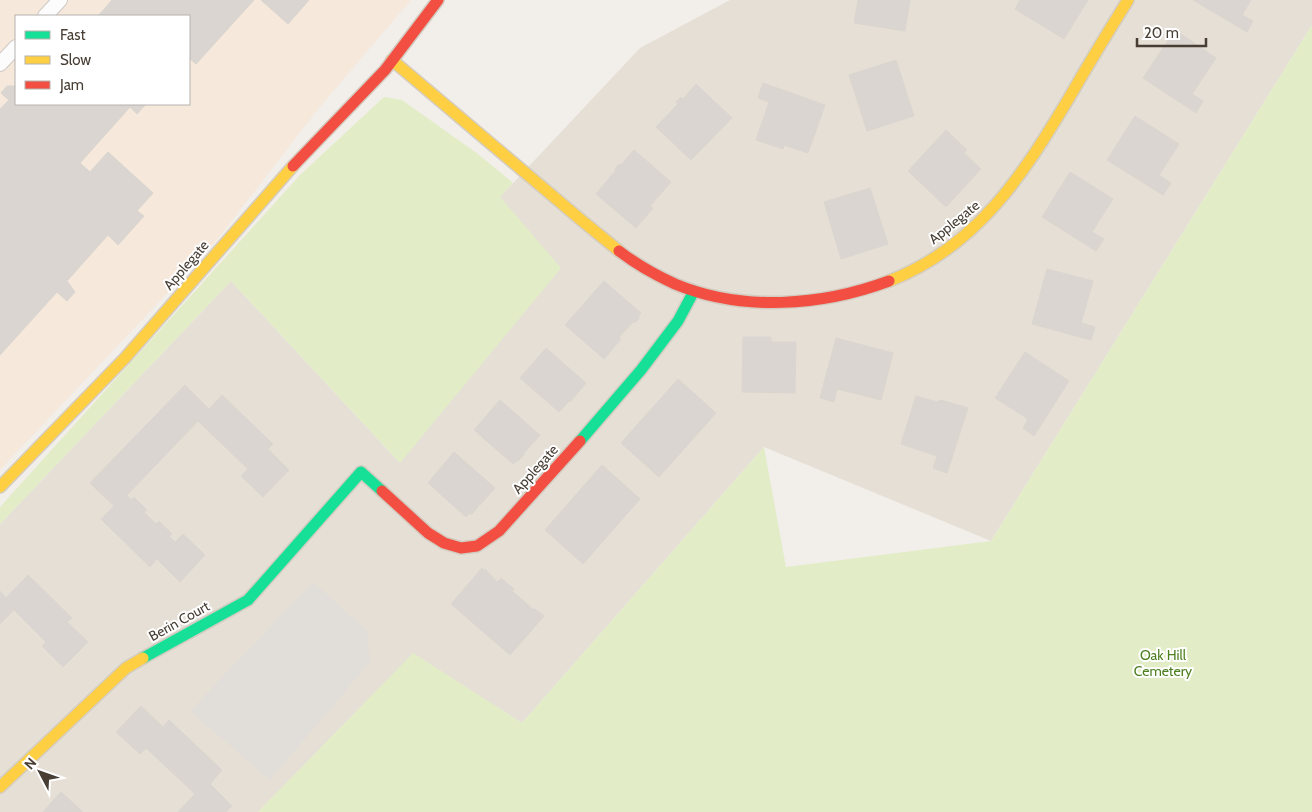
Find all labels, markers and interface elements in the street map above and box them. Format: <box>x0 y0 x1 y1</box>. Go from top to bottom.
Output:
legend <box>15 15 190 105</box>
scale bar <box>1137 15 1206 47</box>
text: 20 m <box>1144 24 1179 42</box>
text: Fast <box>60 26 85 44</box>
text: Slow <box>60 51 91 69</box>
text: Jam <box>59 76 84 94</box>
street label: Applegate <box>925 196 983 248</box>
street label: Applegate <box>160 236 212 294</box>
street label: Applegate <box>508 441 562 497</box>
street label: Berin Court <box>146 597 213 645</box>
park label: Oak Hill Cemetery <box>1134 646 1192 680</box>
north arrow <box>15 747 65 797</box>
text: N <box>20 754 40 773</box>

